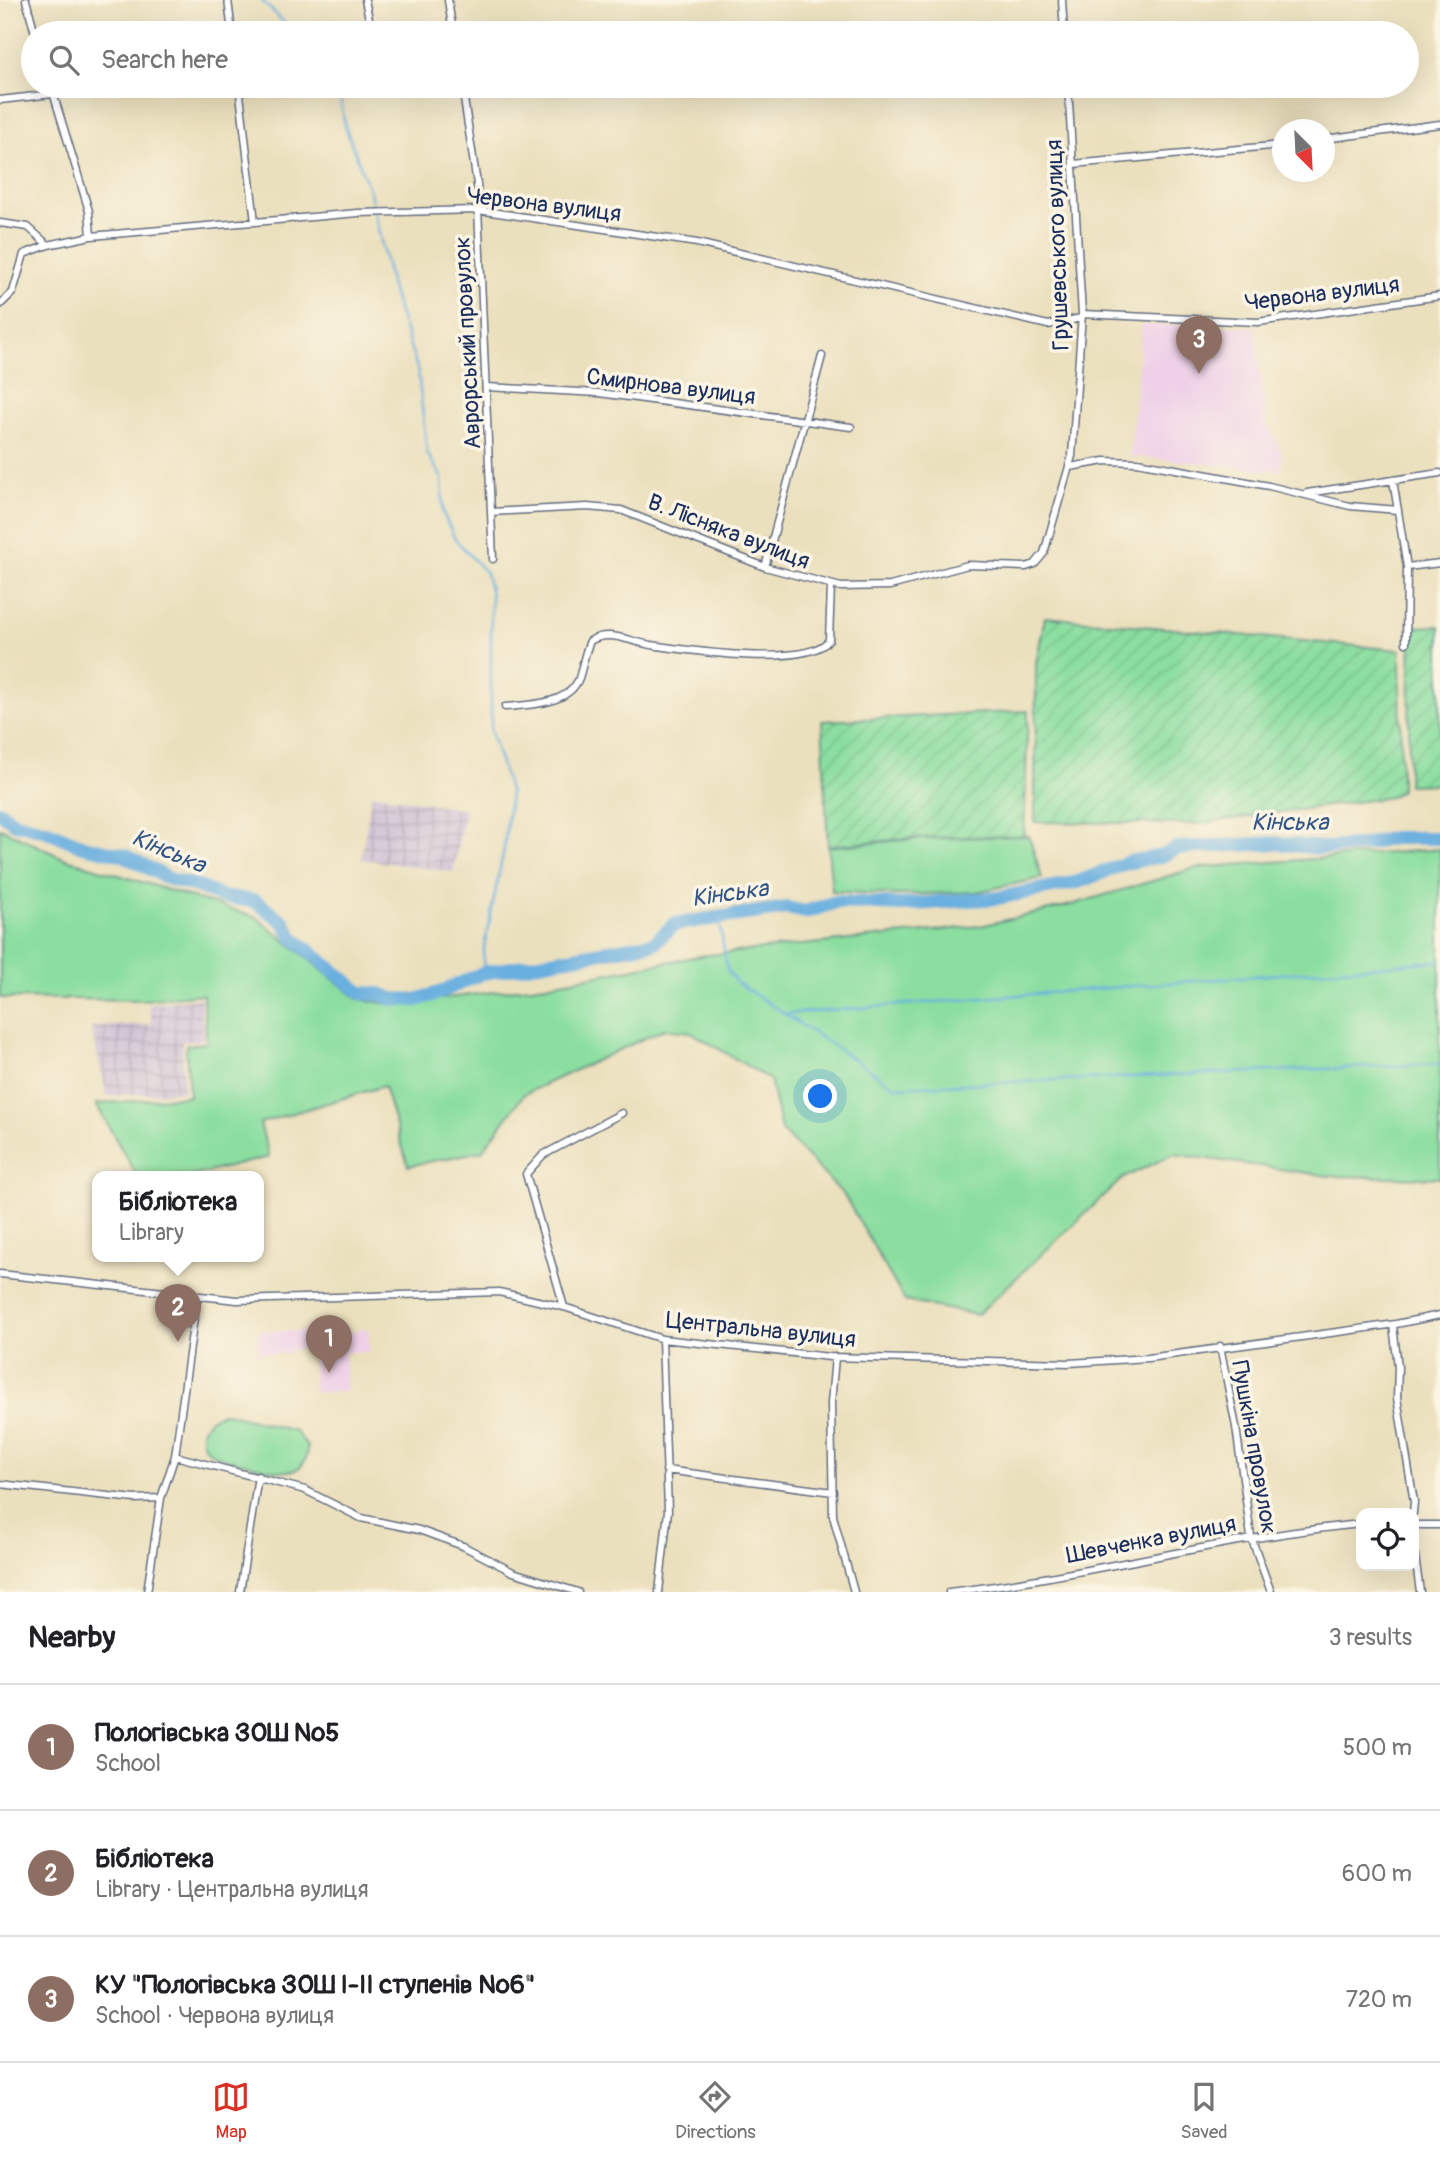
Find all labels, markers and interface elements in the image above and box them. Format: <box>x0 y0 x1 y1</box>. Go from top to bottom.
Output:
search box <box>21 21 1419 98</box>
icon: search <box>45 41 83 79</box>
text: Search here <box>101 44 228 76</box>
north arrow <box>1272 119 1335 182</box>
street label: Грушевського вулиця <box>1039 139 1076 351</box>
street label: Червона вулиця <box>465 181 623 228</box>
street label: Аврорський провулок <box>447 236 488 450</box>
street label: Червона вулиця <box>1243 270 1401 317</box>
pin: 3 <box>1176 316 1222 374</box>
street label: Смирнова вулиця <box>585 362 757 411</box>
street label: В. Лісняка вулиця <box>644 487 814 576</box>
water label: Кінська <box>1252 808 1330 837</box>
water label: Кінська <box>128 823 212 881</box>
water label: Кінська <box>690 874 772 913</box>
your location <box>803 1079 837 1113</box>
popup <box>92 1171 264 1262</box>
text: Бібліотека <box>119 1186 237 1218</box>
text: Library <box>119 1218 184 1247</box>
pin: 2 <box>155 1284 201 1342</box>
street label: Центральна вулиця <box>665 1305 857 1354</box>
pin: 1 <box>306 1315 352 1373</box>
street label: Пушкіна провулок <box>1225 1358 1284 1536</box>
map controls <box>1356 1508 1419 1571</box>
button: locate <box>1356 1508 1419 1571</box>
street label: Шевченка вулиця <box>1064 1509 1238 1570</box>
text: Nearby <box>28 1619 115 1656</box>
text: 3 results <box>1329 1623 1412 1652</box>
text: Пологівська ЗОШ №5 <box>95 1717 339 1749</box>
text: 1 <box>47 1733 56 1762</box>
text: 500 m <box>1343 1733 1412 1762</box>
text: School <box>95 1749 161 1778</box>
text: Бібліотека <box>95 1843 214 1875</box>
text: 2 <box>45 1859 57 1888</box>
text: 600 m <box>1342 1859 1412 1888</box>
text: Library · Центральна вулиця <box>95 1875 368 1904</box>
text: КУ "Пологівська ЗОШ І-ІІ ступенів №6" <box>95 1969 535 2001</box>
text: 3 <box>45 1985 57 2014</box>
text: 720 m <box>1346 1985 1412 2014</box>
text: School · Червона вулиця <box>95 2001 334 2030</box>
tab: Map <box>212 2078 250 2144</box>
tab: Directions <box>675 2078 756 2144</box>
tab: Saved <box>1180 2078 1228 2144</box>

